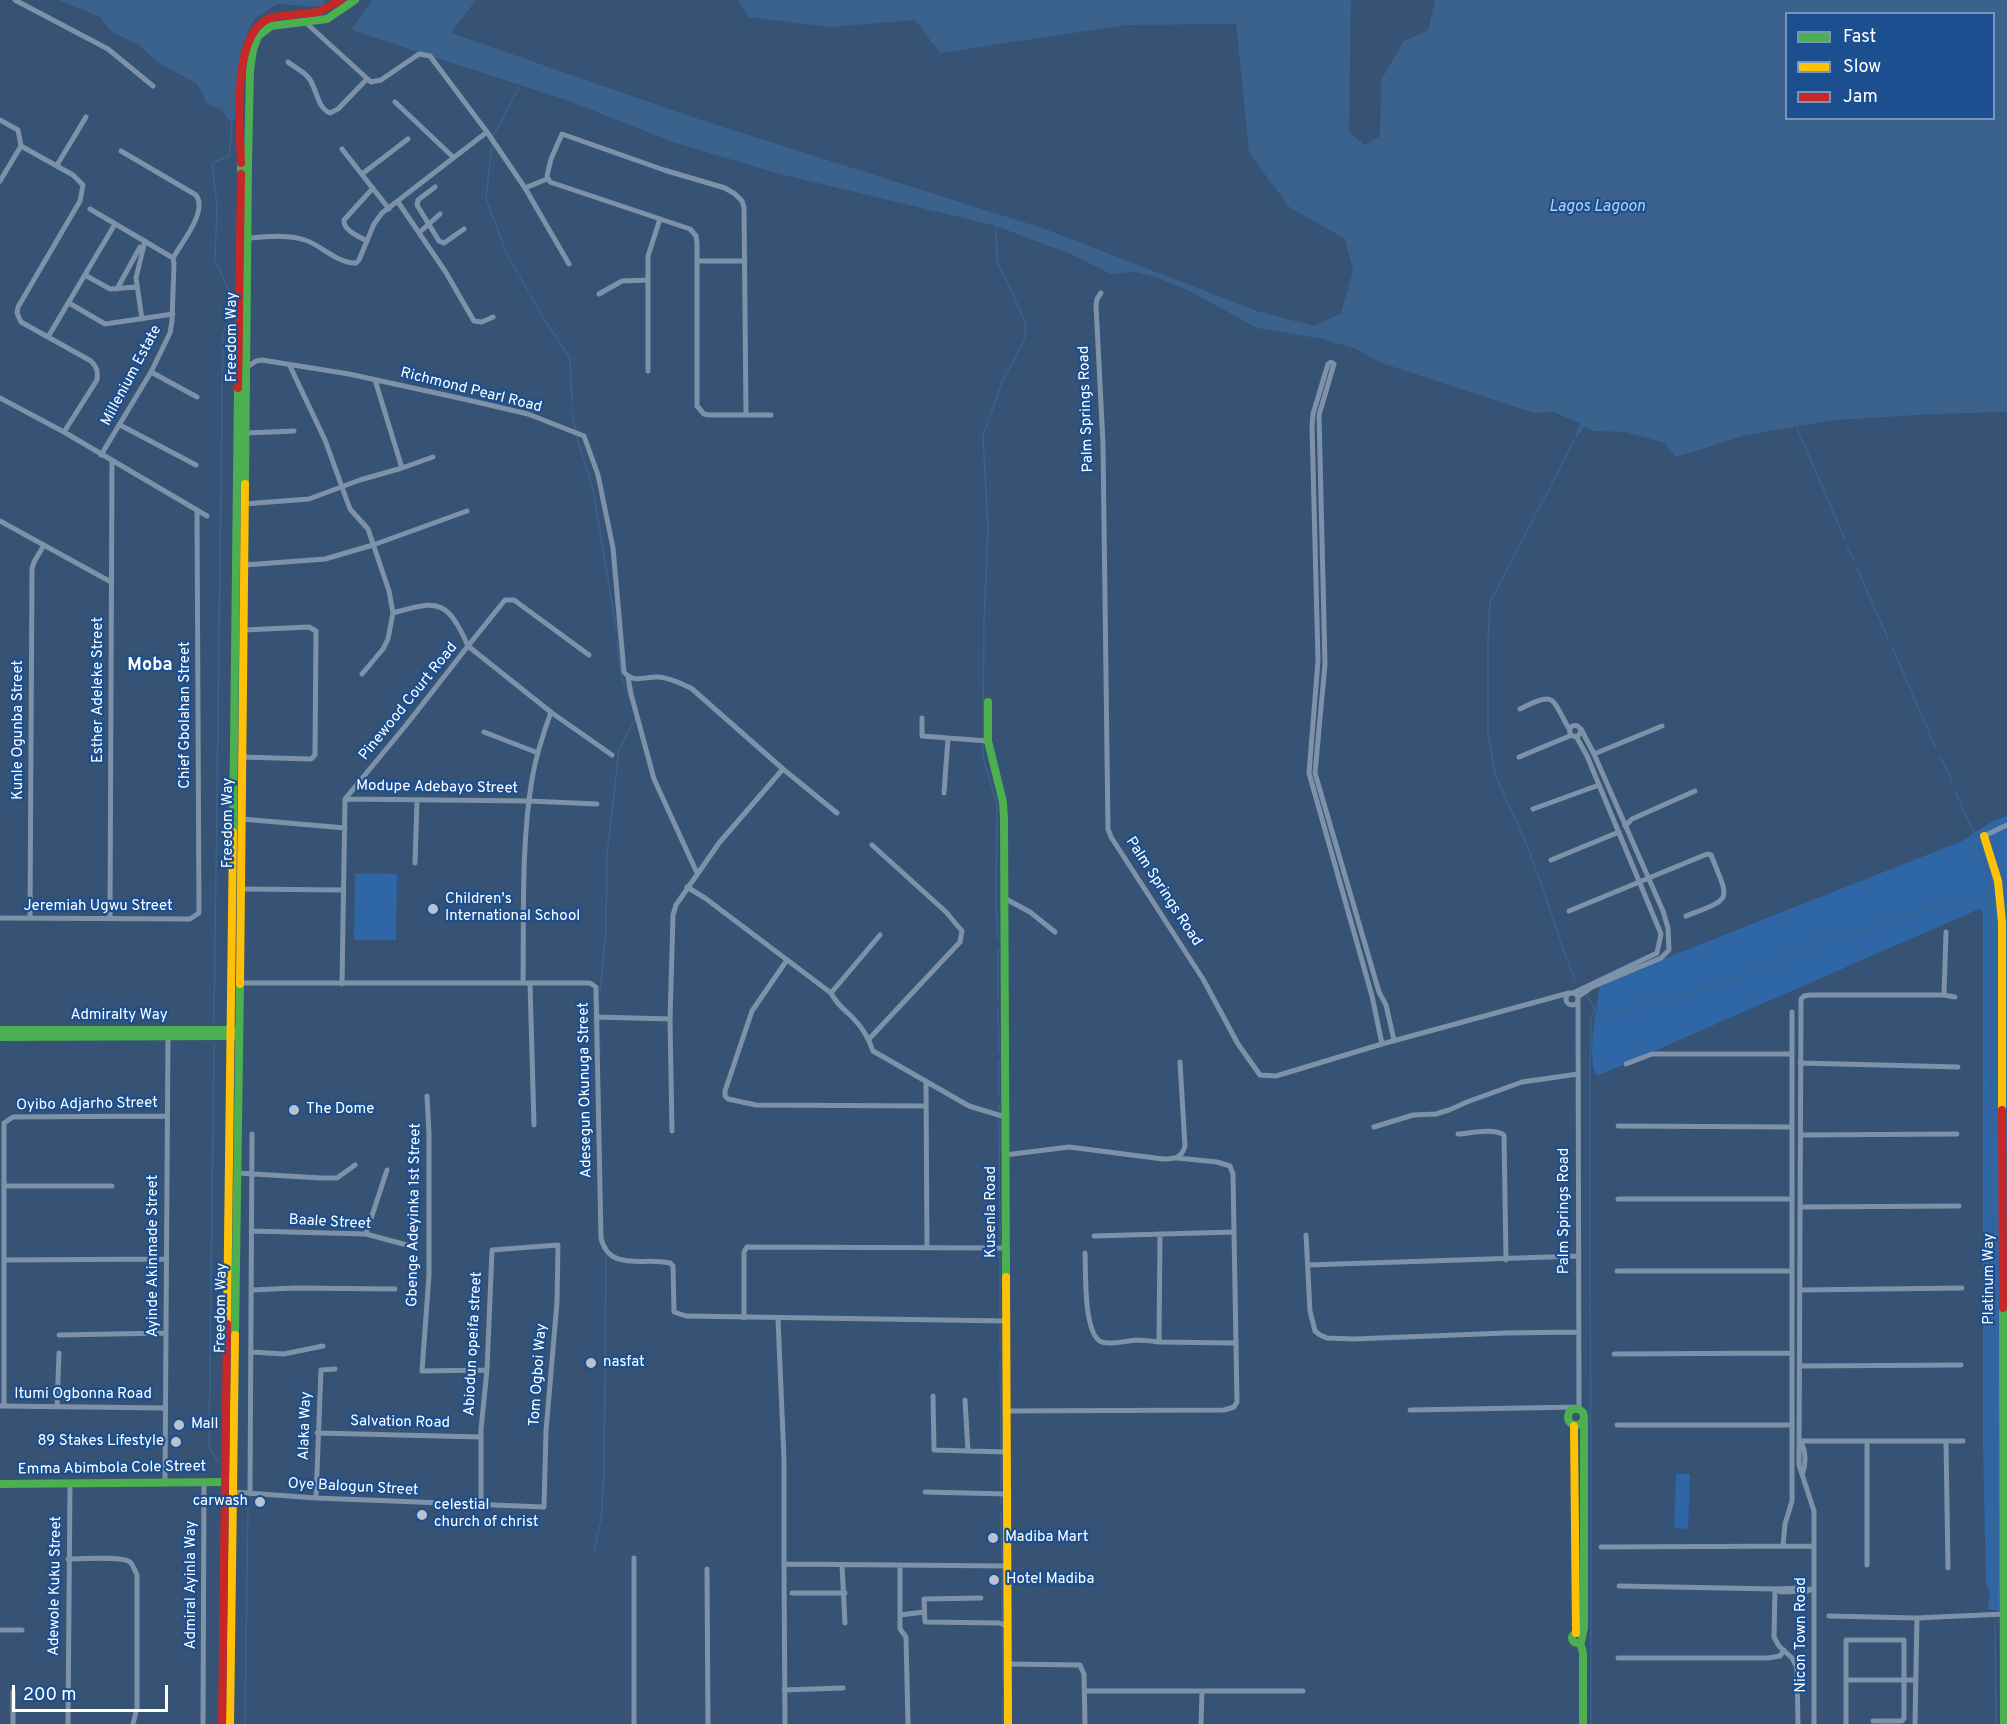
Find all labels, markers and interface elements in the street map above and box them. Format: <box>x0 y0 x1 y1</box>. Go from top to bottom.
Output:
legend <box>1785 12 1995 120</box>
text: Fast <box>1843 26 1876 49</box>
text: Slow <box>1843 56 1881 79</box>
text: Jam <box>1843 86 1878 109</box>
water label: Lagos Lagoon <box>1549 198 1645 218</box>
street label: Freedom Way <box>224 292 242 382</box>
street label: Millenium Estate <box>98 323 166 429</box>
street label: Palm Springs Road <box>1076 345 1098 473</box>
street label: Richmond Pearl Road <box>398 365 544 417</box>
street label: Esther Adeleke Street <box>90 617 108 763</box>
street label: Pinewood Court Road <box>356 639 462 765</box>
street label: Chief Gbolahan Street <box>177 641 195 789</box>
district label: Moba <box>127 655 173 677</box>
street label: Kunle Ogunba Street <box>10 660 28 800</box>
street label: Freedom Way <box>220 778 238 868</box>
street label: Modupe Adebayo Street <box>356 778 518 798</box>
street label: Palm Springs Road <box>1121 834 1205 950</box>
place label: Children's International School <box>445 891 580 926</box>
street label: Jeremiah Ugwu Street <box>23 898 173 916</box>
marker: Children's International School <box>426 902 440 916</box>
street label: Adesegun Okunuga Street <box>575 1002 597 1178</box>
street label: Admiralty Way <box>70 1007 168 1025</box>
street label: Oyibo Adjarho Street <box>16 1095 158 1115</box>
place label: The Dome <box>306 1101 374 1119</box>
marker: The Dome <box>287 1103 301 1117</box>
street label: Gbenge Adeyinka 1st Street <box>404 1123 426 1307</box>
street label: Palm Springs Road <box>1556 1148 1574 1274</box>
street label: Kusenla Road <box>983 1166 1001 1258</box>
street label: Ayinde Akinmade Street <box>145 1175 163 1337</box>
street label: Baale Street <box>288 1212 372 1234</box>
street label: Platinum Way <box>1981 1233 1999 1325</box>
street label: Freedom Way <box>212 1263 232 1353</box>
street label: Abiodun opeifa street <box>461 1271 487 1417</box>
street label: Tom Ogboi Way <box>526 1323 552 1427</box>
place label: nasfat <box>603 1354 645 1372</box>
marker: nasfat <box>584 1356 598 1370</box>
street label: Itumi Ogbonna Road <box>14 1386 152 1404</box>
street label: Alaka Way <box>296 1391 316 1461</box>
street label: Salvation Road <box>350 1413 450 1433</box>
place label: Mall <box>191 1416 218 1434</box>
marker: Mall <box>172 1418 186 1432</box>
place label: 89 Stakes Lifestyle <box>37 1433 164 1451</box>
marker: 89 Stakes Lifestyle <box>169 1435 183 1449</box>
street label: Emma Abimbola Cole Street <box>18 1458 206 1480</box>
street label: Oye Balogun Street <box>287 1476 419 1500</box>
place label: carwash <box>193 1493 248 1511</box>
marker: carwash <box>253 1495 267 1509</box>
place label: celestial church of christ <box>434 1497 538 1532</box>
marker: celestial church of christ <box>415 1508 429 1522</box>
street label: Adewole Kuku Street <box>46 1516 66 1656</box>
street label: Admiral Ayinla Way <box>183 1521 201 1649</box>
place label: Madiba Mart <box>1005 1529 1088 1547</box>
marker: Madiba Mart <box>986 1531 1000 1545</box>
place label: Hotel Madiba <box>1006 1571 1094 1589</box>
marker: Hotel Madiba <box>987 1573 1001 1587</box>
street label: Nicon Town Road <box>1793 1577 1811 1693</box>
scale bar <box>15 1673 171 1711</box>
text: 200 m <box>23 1684 76 1707</box>

